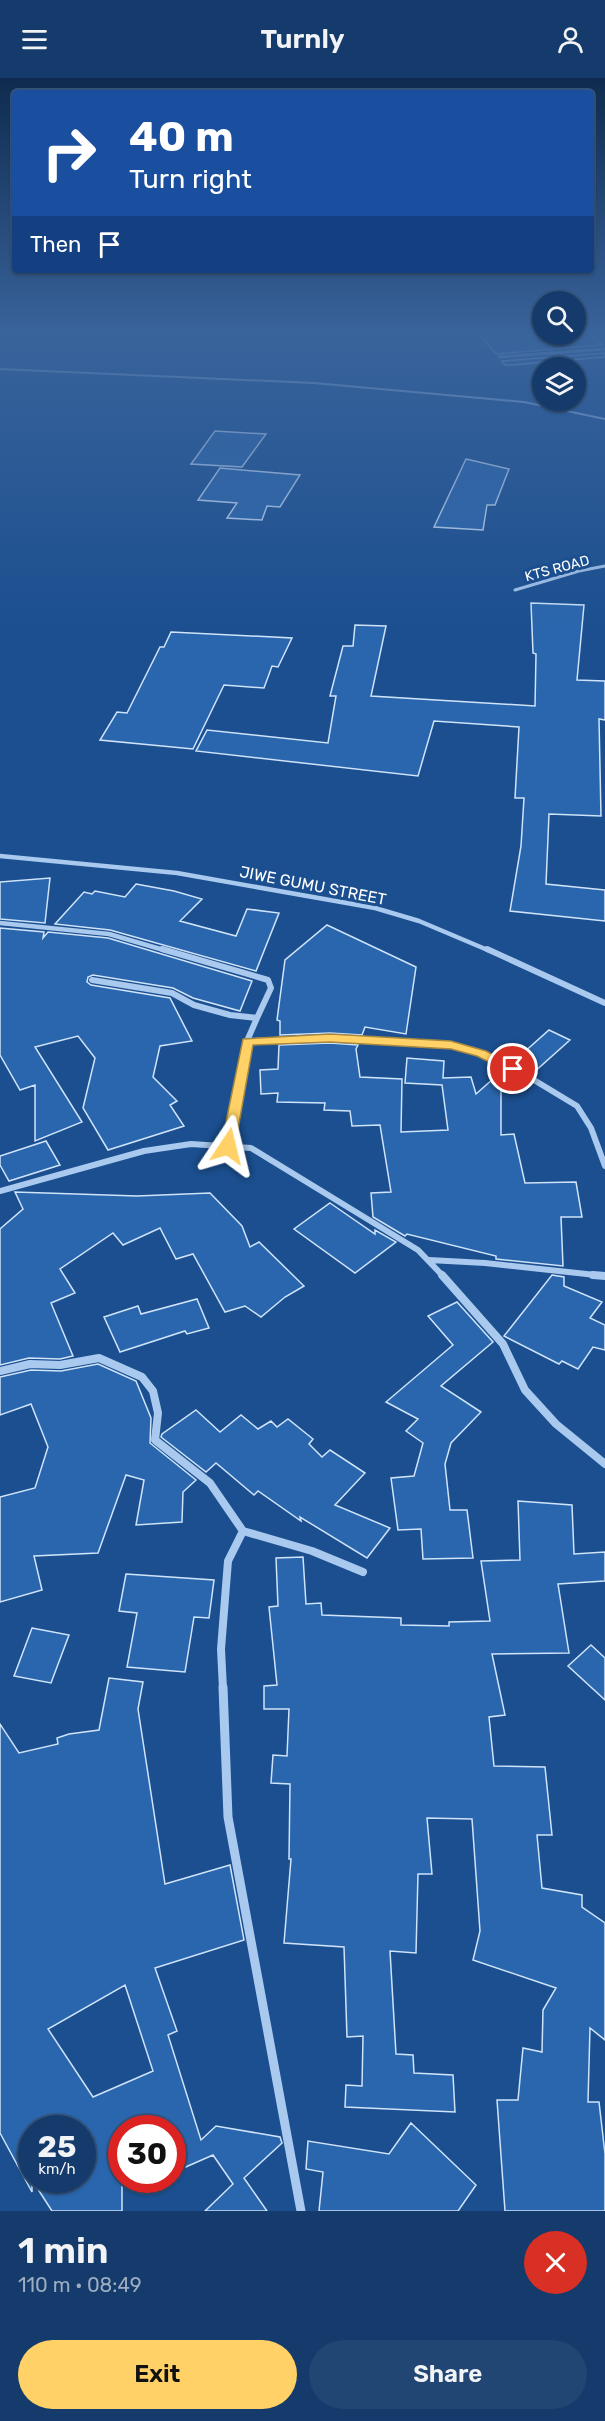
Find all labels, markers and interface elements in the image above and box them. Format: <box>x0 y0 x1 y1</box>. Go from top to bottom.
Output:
icon: menu <box>18 23 51 56</box>
text: Turnly <box>260 23 345 55</box>
icon: person <box>554 23 587 56</box>
text: 40 m <box>129 112 234 162</box>
icon: right <box>30 114 108 192</box>
text: Turn right <box>129 163 252 195</box>
icon: arrive <box>93 228 126 261</box>
text: Then <box>30 231 81 258</box>
map controls <box>532 291 586 411</box>
button: search <box>532 291 586 345</box>
button: layers <box>532 357 586 411</box>
street label: KTS ROAD <box>523 552 591 585</box>
street label: JIWE GUMU STREET <box>238 862 388 909</box>
pin <box>487 1043 538 1094</box>
icon: arrive <box>496 1052 529 1085</box>
position arrow <box>196 1114 260 1178</box>
speed limit sign: 30 <box>108 2115 186 2193</box>
text: 25 <box>38 2129 76 2165</box>
text: km/h <box>38 2160 76 2178</box>
text: 1 min <box>18 2229 109 2272</box>
button: close <box>524 2231 587 2294</box>
text: 110 m · 08:49 <box>18 2273 142 2297</box>
button: Exit <box>18 2340 297 2409</box>
button: Share <box>309 2340 587 2409</box>

